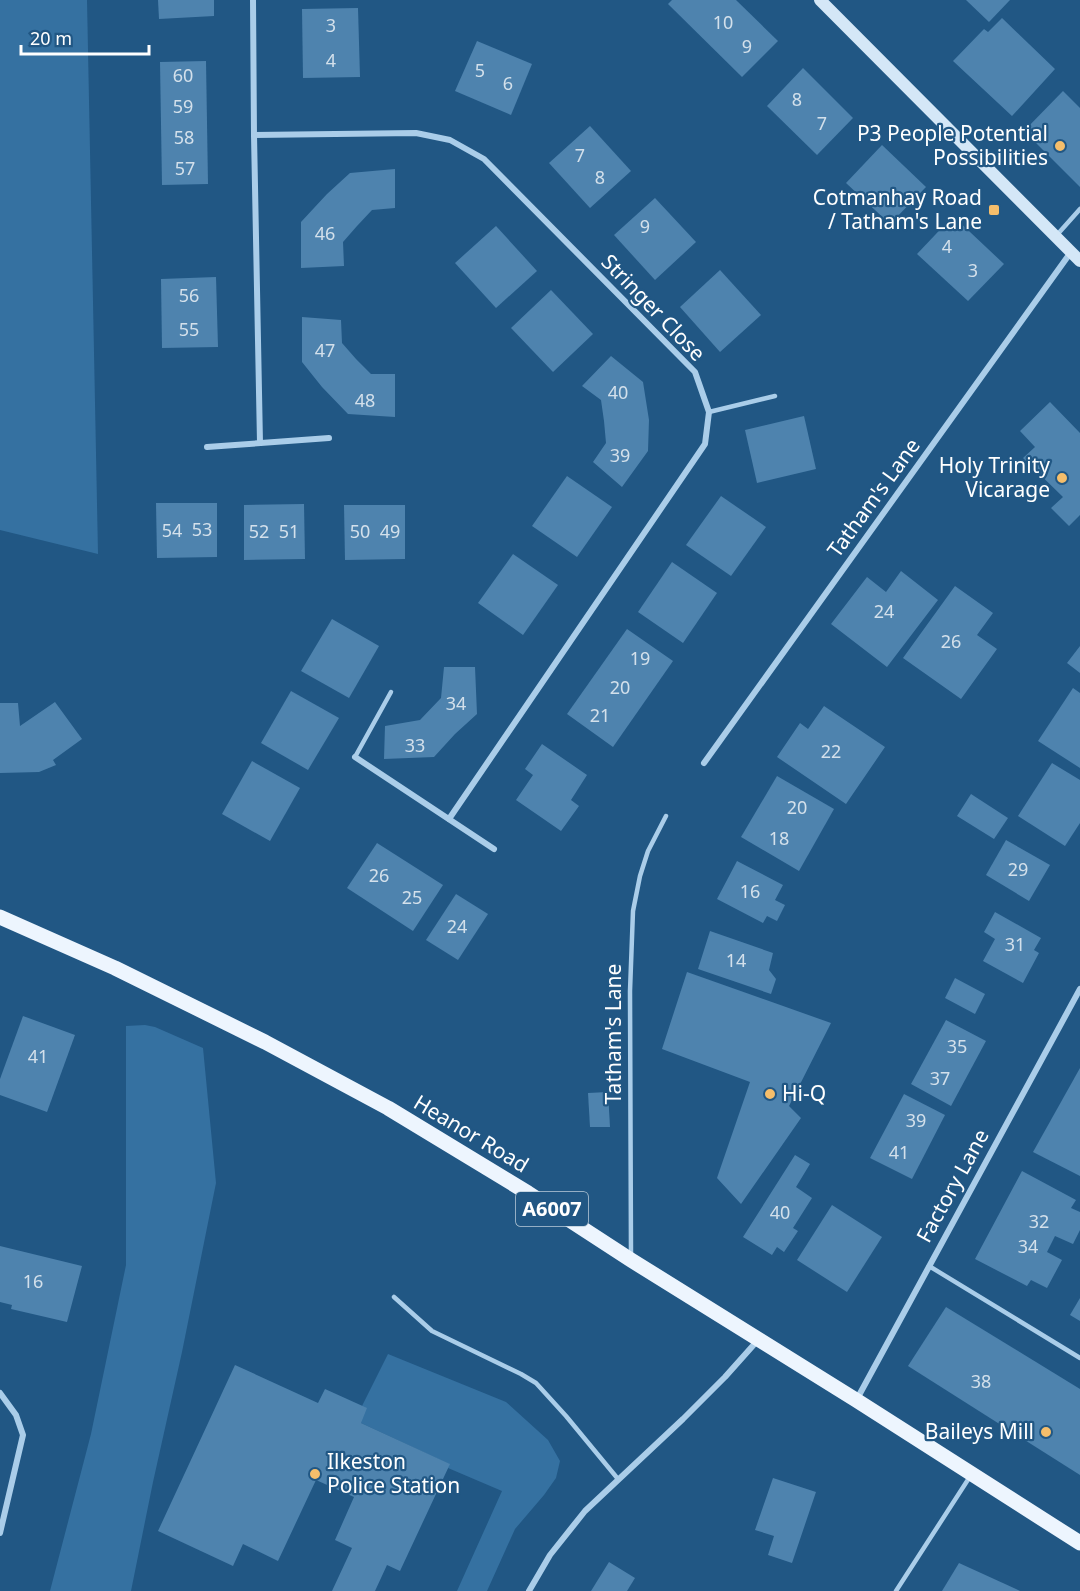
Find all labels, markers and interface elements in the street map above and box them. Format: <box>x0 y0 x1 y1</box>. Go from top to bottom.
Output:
house number: 10 <box>713 10 733 34</box>
house number: 3 <box>326 13 336 37</box>
scale bar <box>21 18 148 56</box>
text: 20 m <box>30 26 72 50</box>
house number: 9 <box>742 34 752 58</box>
house number: 4 <box>326 48 336 72</box>
house number: 5 <box>475 58 485 82</box>
house number: 60 <box>173 63 193 87</box>
house number: 6 <box>503 71 513 95</box>
house number: 8 <box>792 87 802 111</box>
house number: 59 <box>173 94 193 118</box>
house number: 7 <box>817 111 827 135</box>
place label: P3 People Potential Possibilities <box>857 119 1048 171</box>
house number: 58 <box>174 125 194 149</box>
marker: P3 People Potential Possibilities <box>1053 139 1067 153</box>
house number: 7 <box>575 143 585 167</box>
house number: 57 <box>175 156 195 180</box>
house number: 8 <box>595 165 605 189</box>
place label: Cotmanhay Road / Tatham's Lane <box>813 183 982 235</box>
marker: Cotmanhay Road / Tatham's Lane <box>987 203 1001 217</box>
house number: 9 <box>640 214 650 238</box>
house number: 46 <box>315 221 335 245</box>
house number: 4 <box>942 234 952 258</box>
street label: Stringer Close <box>596 248 712 367</box>
house number: 3 <box>968 258 978 282</box>
house number: 56 <box>179 283 199 307</box>
house number: 55 <box>179 317 199 341</box>
house number: 47 <box>315 338 335 362</box>
house number: 40 <box>608 380 628 404</box>
house number: 48 <box>355 388 375 412</box>
street label: Tatham's Lane <box>820 432 926 563</box>
house number: 39 <box>610 443 630 467</box>
place label: Holy Trinity Vicarage <box>939 451 1050 503</box>
marker: Holy Trinity Vicarage <box>1055 471 1069 485</box>
house number: 53 <box>192 517 212 541</box>
house number: 54 <box>162 518 182 542</box>
house number: 52 <box>249 519 269 543</box>
house number: 51 <box>279 519 299 543</box>
house number: 50 <box>350 519 370 543</box>
house number: 49 <box>380 519 400 543</box>
house number: 24 <box>874 599 894 623</box>
house number: 26 <box>941 629 961 653</box>
house number: 19 <box>630 646 650 670</box>
house number: 20 <box>610 675 630 699</box>
house number: 34 <box>446 691 466 715</box>
house number: 21 <box>590 703 610 727</box>
house number: 33 <box>405 733 425 757</box>
house number: 22 <box>821 739 841 763</box>
house number: 20 <box>787 795 807 819</box>
house number: 18 <box>769 826 789 850</box>
house number: 29 <box>1008 857 1028 881</box>
house number: 26 <box>369 863 389 887</box>
house number: 16 <box>740 879 760 903</box>
house number: 25 <box>402 885 422 909</box>
house number: 24 <box>447 914 467 938</box>
house number: 31 <box>1005 932 1025 956</box>
house number: 14 <box>726 948 746 972</box>
street label: Tatham's Lane <box>599 964 627 1104</box>
house number: 35 <box>947 1034 967 1058</box>
house number: 41 <box>28 1044 48 1068</box>
house number: 37 <box>930 1066 950 1090</box>
place label: Hi-Q <box>782 1079 826 1107</box>
marker: Hi-Q <box>763 1087 777 1101</box>
street label: Heanor Road <box>409 1088 534 1178</box>
house number: 39 <box>906 1108 926 1132</box>
street label: Factory Lane <box>909 1124 995 1247</box>
house number: 41 <box>889 1140 909 1164</box>
road number: A6007 <box>516 1192 588 1226</box>
house number: 40 <box>770 1200 790 1224</box>
house number: 32 <box>1029 1209 1049 1233</box>
house number: 34 <box>1018 1234 1038 1258</box>
house number: 16 <box>23 1269 43 1293</box>
house number: 38 <box>971 1369 991 1393</box>
place label: Baileys Mill <box>925 1417 1034 1445</box>
marker: Baileys Mill <box>1039 1425 1053 1439</box>
place label: Ilkeston Police Station <box>327 1447 460 1499</box>
marker: Ilkeston Police Station <box>308 1467 322 1481</box>

